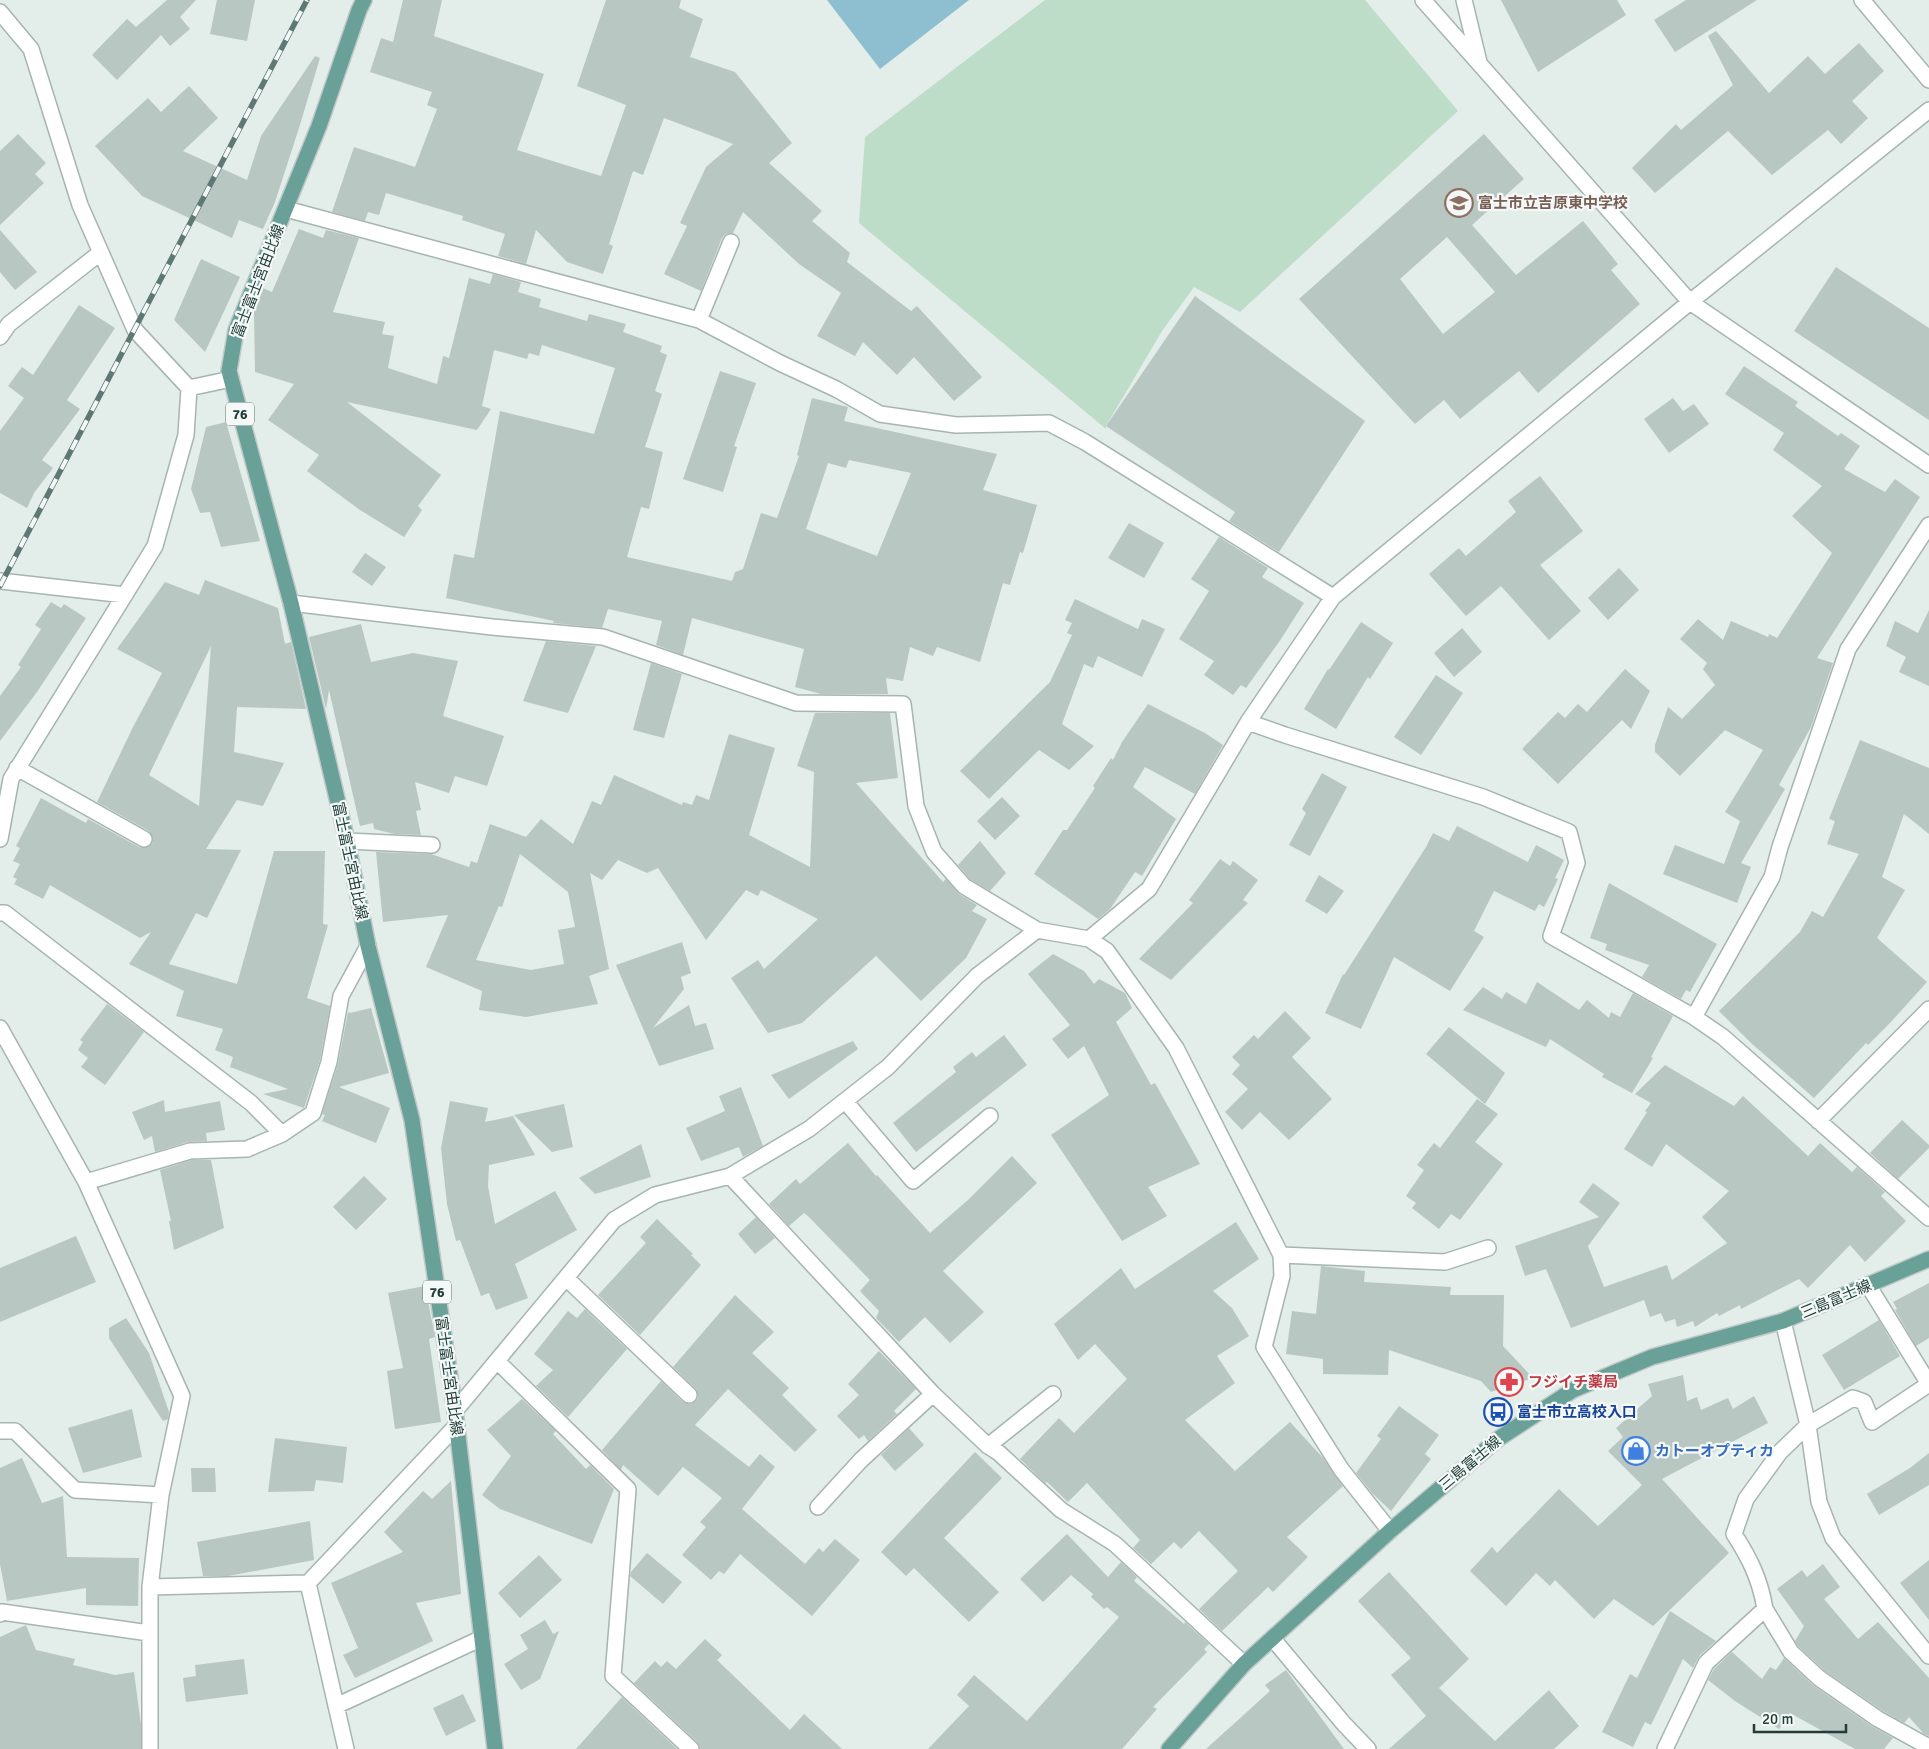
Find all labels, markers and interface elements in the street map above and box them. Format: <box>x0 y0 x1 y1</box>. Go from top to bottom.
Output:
school or university icon: 富士市立吉原東中学校 <box>1444 188 1474 218</box>
place label: 富士市立吉原東中学校 <box>1478 194 1628 212</box>
street label: 富士富士宮由比線 <box>228 222 288 340</box>
road number: 76 <box>226 402 254 426</box>
street label: 富士富士宮由比線 <box>329 800 371 922</box>
street label: 三島富士線 <box>1798 1276 1874 1322</box>
road number: 76 <box>423 1280 451 1304</box>
street label: 富士富士宮由比線 <box>432 1315 466 1437</box>
pharmacy icon: フジイチ薬局 <box>1494 1367 1524 1397</box>
place label: フジイチ薬局 <box>1528 1373 1618 1391</box>
bus stop icon: 富士市立高校入口 <box>1483 1397 1513 1427</box>
place label: 富士市立高校入口 <box>1517 1403 1637 1421</box>
street label: 三島富士線 <box>1435 1432 1505 1494</box>
shop icon: カトーオプティカ <box>1621 1436 1651 1466</box>
place label: カトーオプティカ <box>1655 1442 1774 1460</box>
scale bar <box>1754 1702 1846 1734</box>
text: 20 m <box>1762 1710 1793 1728</box>

